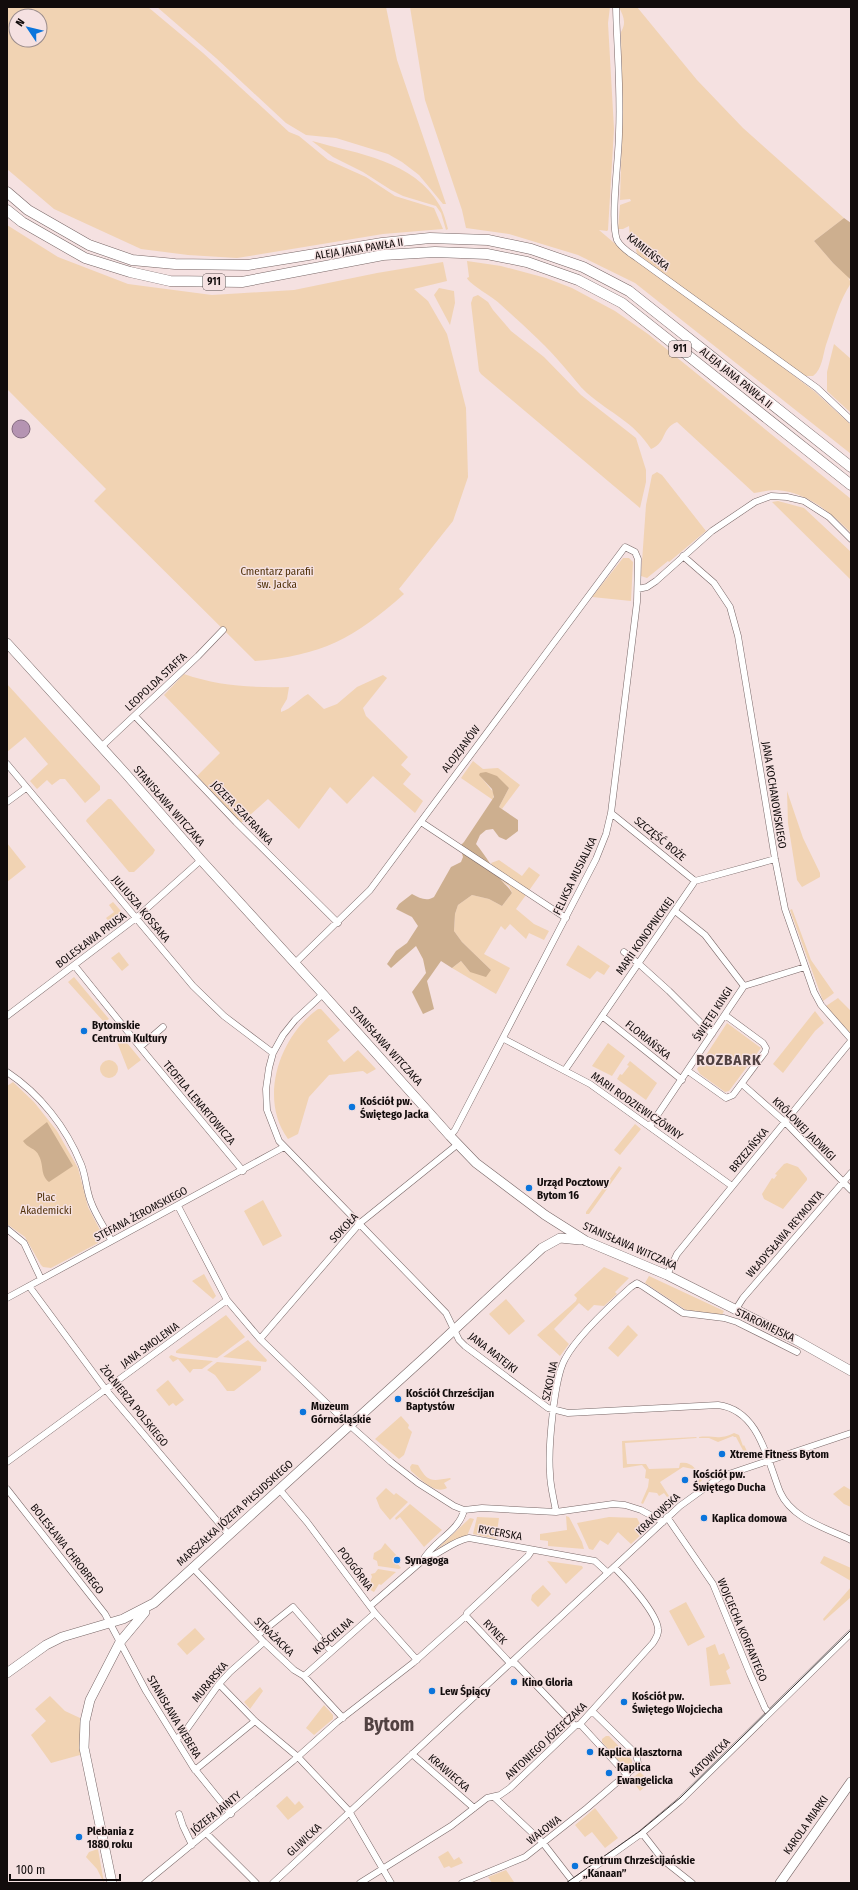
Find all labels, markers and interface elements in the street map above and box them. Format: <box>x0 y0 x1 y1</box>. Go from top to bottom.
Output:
north arrow <box>8 8 48 48</box>
text: N <box>13 16 27 29</box>
street label: KAMIEŃSKA <box>624 230 673 273</box>
street label: ALEJA JANA PAWŁA II <box>314 236 404 262</box>
road number: 911 <box>203 274 225 290</box>
road number: 911 <box>669 341 691 357</box>
street label: ALEJA JANA PAWŁA II <box>697 345 775 411</box>
park label: Cmentarz parafii św. Jacka <box>240 565 314 591</box>
street label: LEOPOLDA STAFFA <box>123 650 190 714</box>
street label: ALOJZJANÓW <box>438 722 483 775</box>
street label: JANA KOCHANOWSKIEGO <box>759 740 789 850</box>
street label: STANISŁAWA WITCZAKA <box>131 763 207 849</box>
street label: JÓZEFA SZAFRANKA <box>208 778 277 848</box>
street label: SZCZĘŚĆ BOŻE <box>632 813 689 864</box>
street label: FELIKSA MUSIALIKA <box>551 835 600 917</box>
street label: JULIUSZA KOSSAKA <box>109 873 173 945</box>
street label: MARII KONOPNICKIEJ <box>613 895 677 977</box>
street label: BOLESŁAWA PRUSA <box>53 909 129 971</box>
street label: ŚWIĘTEJ KINGI <box>690 984 735 1044</box>
street label: STANISŁAWA WITCZAKA <box>347 1004 425 1088</box>
street label: FLORIAŃSKA <box>623 1017 674 1062</box>
place label: Bytomskie Centrum Kultury <box>92 1019 168 1045</box>
marker: Bytomskie Centrum Kultury <box>79 1026 89 1036</box>
district label: ROZBARK <box>696 1051 762 1069</box>
street label: TEOFILA LENARTOWICZA <box>160 1058 238 1148</box>
street label: MARII RODZIEWICZÓWNY <box>589 1069 686 1143</box>
street label: KRÓLOWEJ JADWIGI <box>770 1094 839 1163</box>
place label: Kościół pw. Świętego Jacka <box>360 1095 429 1121</box>
marker: Kościół pw. Świętego Jacka <box>347 1102 357 1112</box>
street label: BRZEZIŃSKA <box>726 1124 771 1175</box>
place label: Urząd Pocztowy Bytom 16 <box>537 1176 610 1202</box>
street label: STEFANA ŻEROMSKIEGO <box>92 1183 190 1244</box>
marker: Urząd Pocztowy Bytom 16 <box>524 1183 534 1193</box>
street label: WŁADYSŁAWA REYMONTA <box>744 1188 827 1280</box>
park label: Plac Akademicki <box>20 1191 72 1217</box>
street label: SOKOŁA <box>327 1210 361 1246</box>
street label: STANISŁAWA WITCZAKA <box>581 1219 679 1273</box>
street label: STAROMIEJSKA <box>733 1306 797 1345</box>
street label: JANA SMOLENIA <box>118 1319 182 1371</box>
street label: JANA MATEJKI <box>466 1330 520 1376</box>
street label: SZKOLNA <box>539 1360 561 1402</box>
street label: ŻOŁNIERZA POLSKIEGO <box>97 1362 172 1449</box>
place label: Kościół Chrześcijan Baptystów <box>406 1387 495 1413</box>
marker: Kościół Chrześcijan Baptystów <box>393 1394 403 1404</box>
place label: Muzeum Górnośląskie <box>311 1400 371 1427</box>
marker: Muzeum Górnośląskie <box>298 1407 308 1417</box>
place label: Xtreme Fitness Bytom <box>729 1448 829 1461</box>
marker: Xtreme Fitness Bytom <box>717 1449 727 1459</box>
street label: MARSZAŁKA JÓZEFA PIŁSUDSKIEGO <box>174 1457 296 1569</box>
place label: Kościół pw. Świętego Ducha <box>693 1468 766 1494</box>
marker: Kościół pw. Świętego Ducha <box>680 1475 690 1485</box>
street label: KRAKOWSKA <box>633 1490 683 1538</box>
street label: BOLESŁAWA CHROBREGO <box>28 1501 106 1597</box>
place label: Kaplica domowa <box>712 1512 788 1525</box>
marker: Kaplica domowa <box>699 1513 709 1523</box>
street label: RYCERSKA <box>477 1523 523 1543</box>
street label: PODGÓRNA <box>335 1544 376 1593</box>
place label: Synagoga <box>405 1554 449 1567</box>
marker: Synagoga <box>392 1555 402 1565</box>
street label: WOJCIECHA KORFANTEGO <box>714 1576 770 1684</box>
street label: STRAŻACKA <box>251 1614 297 1659</box>
street label: KOŚCIELNA <box>310 1614 356 1657</box>
street label: RYNEK <box>480 1617 510 1647</box>
street label: MURARSKA <box>189 1659 231 1705</box>
street label: STANISŁAWA WEBERA <box>144 1673 204 1761</box>
place label: Kino Gloria <box>522 1676 573 1689</box>
marker: Kino Gloria <box>509 1677 519 1687</box>
place label: Lew Śpiący <box>440 1684 491 1699</box>
marker: Lew Śpiący <box>427 1686 437 1696</box>
place label: Kościół pw. Świętego Wojciecha <box>632 1690 723 1716</box>
marker: Kościół pw. Świętego Wojciecha <box>619 1697 629 1707</box>
street label: ANTONIEGO JÓZEFCZAKA <box>502 1699 590 1782</box>
district label: Bytom <box>364 1713 414 1736</box>
street label: KATOWICKA <box>687 1735 733 1780</box>
place label: Kaplica klasztorna <box>598 1746 683 1759</box>
marker: Kaplica klasztorna <box>585 1747 595 1757</box>
street label: KRAWIECKA <box>426 1751 473 1795</box>
place label: Kaplica Ewangelicka <box>617 1761 674 1787</box>
marker: Kaplica Ewangelicka <box>604 1768 614 1778</box>
street label: JÓZEFA JAINTY <box>187 1787 244 1837</box>
street label: KAROLA MIARKI <box>781 1793 831 1857</box>
street label: WAŁOWA <box>524 1813 564 1847</box>
street label: GLIWICKA <box>284 1821 324 1859</box>
place label: Plebania z 1880 roku <box>87 1825 134 1851</box>
marker: Plebania z 1880 roku <box>74 1832 84 1842</box>
place label: Centrum Chrześcijańskie „Kanaan” <box>583 1854 695 1880</box>
scale bar <box>10 1856 120 1882</box>
marker: Centrum Chrześcijańskie „Kanaan” <box>570 1861 580 1871</box>
text: 100 m <box>16 1863 45 1877</box>

